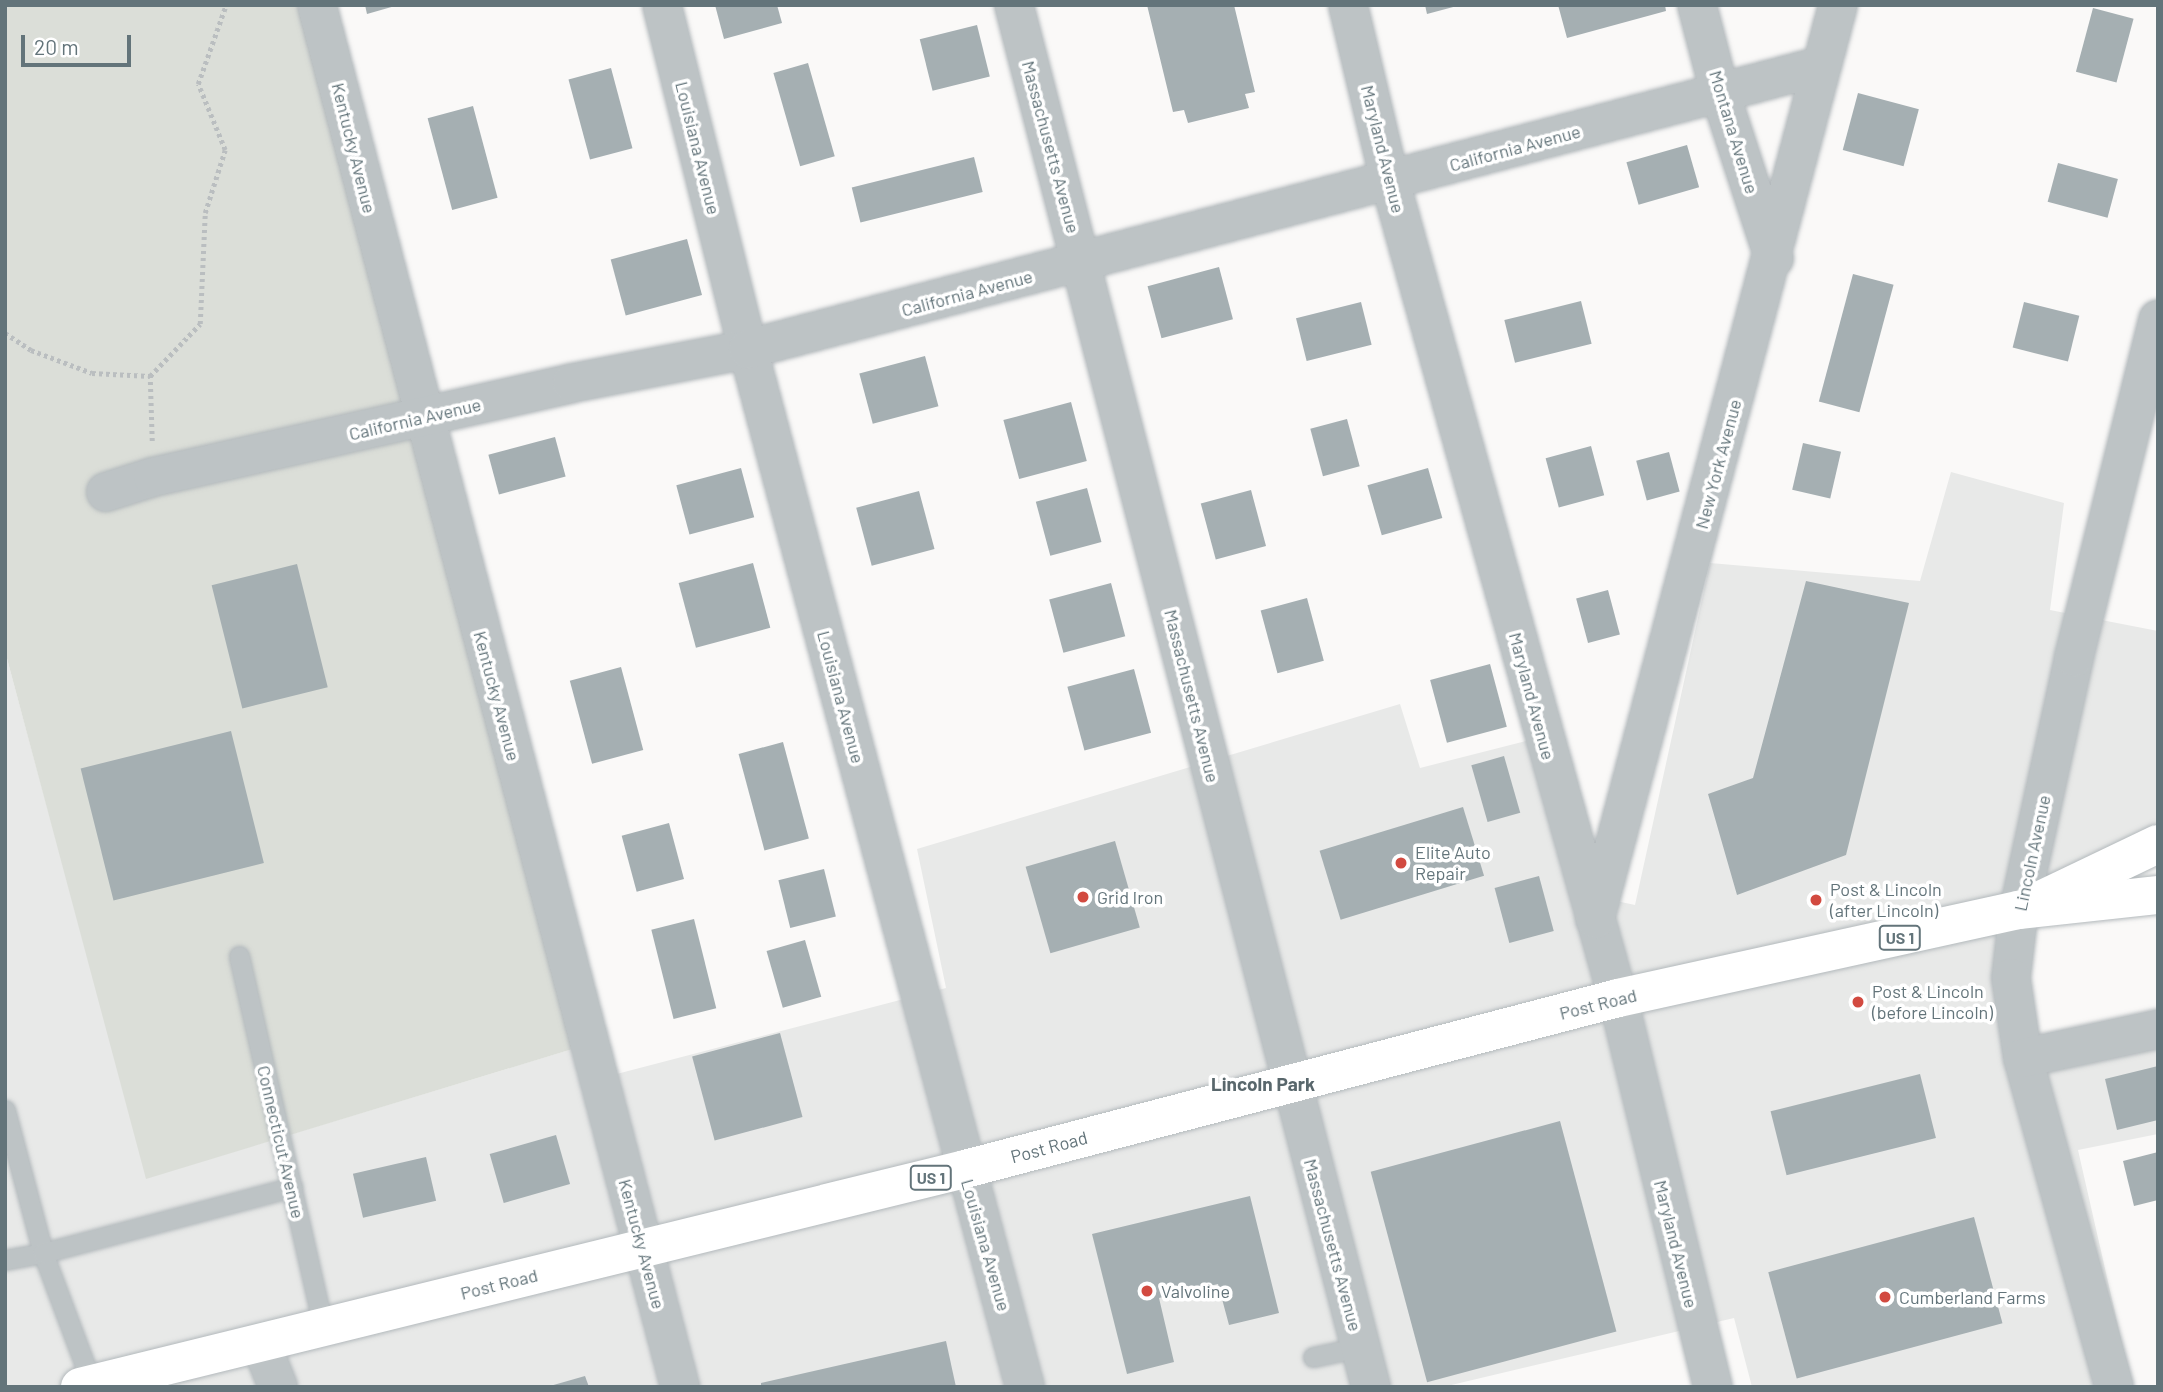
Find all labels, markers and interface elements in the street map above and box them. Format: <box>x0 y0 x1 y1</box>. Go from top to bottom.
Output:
scale bar <box>24 21 135 65</box>
text: 20 m <box>34 34 79 59</box>
street label: Massachusetts Avenue <box>1018 58 1084 236</box>
street label: Montana Avenue <box>1705 68 1763 196</box>
street label: Louisiana Avenue <box>671 79 725 217</box>
street label: Kentucky Avenue <box>327 81 381 215</box>
street label: Maryland Avenue <box>1357 83 1409 215</box>
street label: California Avenue <box>1447 120 1583 176</box>
street label: California Avenue <box>899 265 1035 321</box>
street label: California Avenue <box>347 393 483 445</box>
street label: New York Avenue <box>1690 397 1746 531</box>
street label: Massachusetts Avenue <box>1160 607 1224 785</box>
street label: Louisiana Avenue <box>813 628 869 766</box>
street label: Kentucky Avenue <box>469 629 525 763</box>
street label: Maryland Avenue <box>1505 630 1559 762</box>
street label: Lincoln Avenue <box>2009 793 2055 913</box>
place label: Elite Auto Repair <box>1415 842 1491 884</box>
marker: Elite Auto Repair <box>1393 855 1409 871</box>
place label: Post & Lincoln (after Lincoln) <box>1830 879 1942 922</box>
place label: Grid Iron <box>1097 886 1163 908</box>
marker: Grid Iron <box>1075 889 1091 905</box>
marker: Post & Lincoln (after Lincoln) <box>1808 892 1824 908</box>
road number: US 1 <box>1877 926 1923 950</box>
place label: Post & Lincoln (before Lincoln) <box>1872 981 1993 1024</box>
street label: Post Road <box>1557 984 1639 1024</box>
marker: Post & Lincoln (before Lincoln) <box>1850 994 1866 1010</box>
street label: Connecticut Avenue <box>253 1063 309 1221</box>
district label: Lincoln Park <box>1211 1073 1315 1095</box>
street label: Post Road <box>1008 1126 1090 1168</box>
street label: Massachusetts Avenue <box>1300 1156 1366 1334</box>
road number: US 1 <box>908 1166 954 1190</box>
street label: Louisiana Avenue <box>957 1176 1015 1314</box>
street label: Kentucky Avenue <box>614 1177 670 1311</box>
street label: Maryland Avenue <box>1650 1178 1702 1310</box>
street label: Post Road <box>458 1264 540 1304</box>
place label: Valvoline <box>1161 1280 1230 1302</box>
marker: Valvoline <box>1139 1283 1155 1299</box>
place label: Cumberland Farms <box>1899 1286 2046 1308</box>
marker: Cumberland Farms <box>1877 1289 1893 1305</box>

